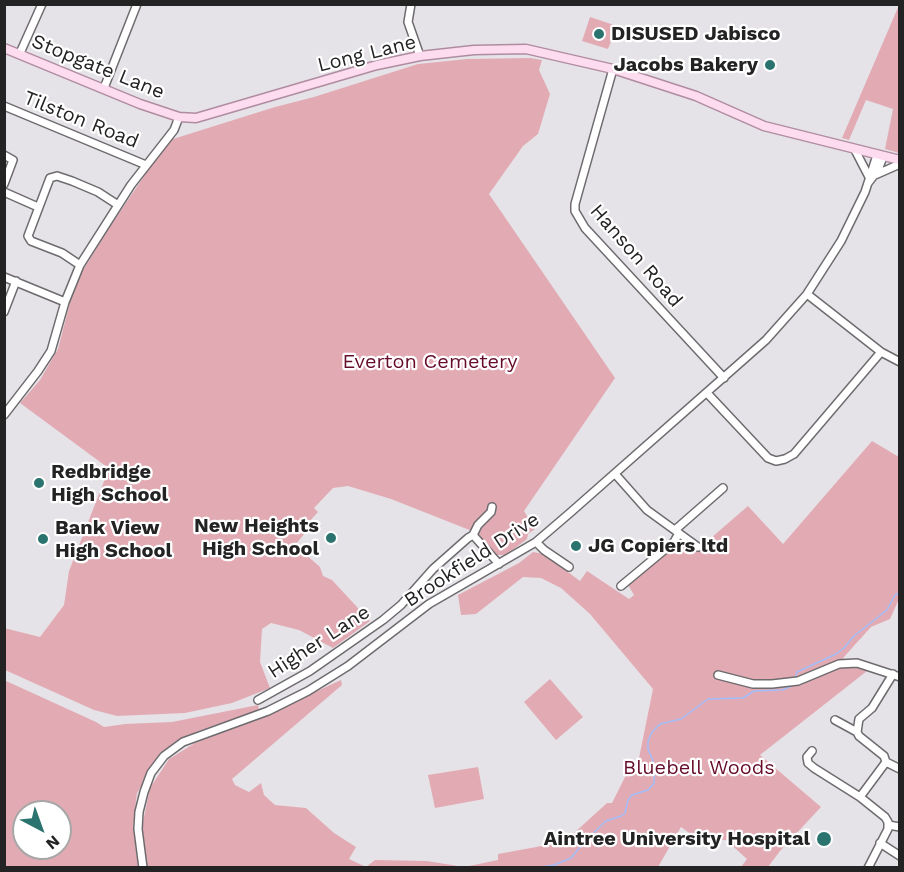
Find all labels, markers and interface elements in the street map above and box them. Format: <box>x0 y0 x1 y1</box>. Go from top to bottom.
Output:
place label: DISUSED Jabisco <box>611 22 780 46</box>
marker: DISUSED Jabisco <box>592 27 606 41</box>
street label: Stopgate Lane <box>28 29 168 105</box>
street label: Long Lane <box>315 30 419 78</box>
place label: Jacobs Bakery <box>613 53 758 77</box>
marker: Jacobs Bakery <box>763 58 777 72</box>
street label: Tilston Road <box>20 86 142 154</box>
street label: Hanson Road <box>585 200 687 312</box>
park label: Everton Cemetery <box>342 350 518 374</box>
place label: Redbridge High School <box>51 460 168 507</box>
marker: Redbridge High School <box>32 476 46 490</box>
street label: Brookfield Drive <box>400 507 544 613</box>
place label: New Heights High School <box>194 514 319 561</box>
place label: Bank View High School <box>55 516 172 563</box>
marker: New Heights High School <box>324 531 338 545</box>
marker: Bank View High School <box>36 532 50 546</box>
place label: JG Copiers ltd <box>588 534 728 558</box>
marker: JG Copiers ltd <box>569 539 583 553</box>
street label: Higher Lane <box>264 600 374 684</box>
park label: Bluebell Woods <box>623 756 775 780</box>
north arrow <box>12 800 72 860</box>
place label: Aintree University Hospital <box>544 827 810 851</box>
marker: Aintree University Hospital <box>815 830 833 848</box>
text: N <box>42 831 64 854</box>

